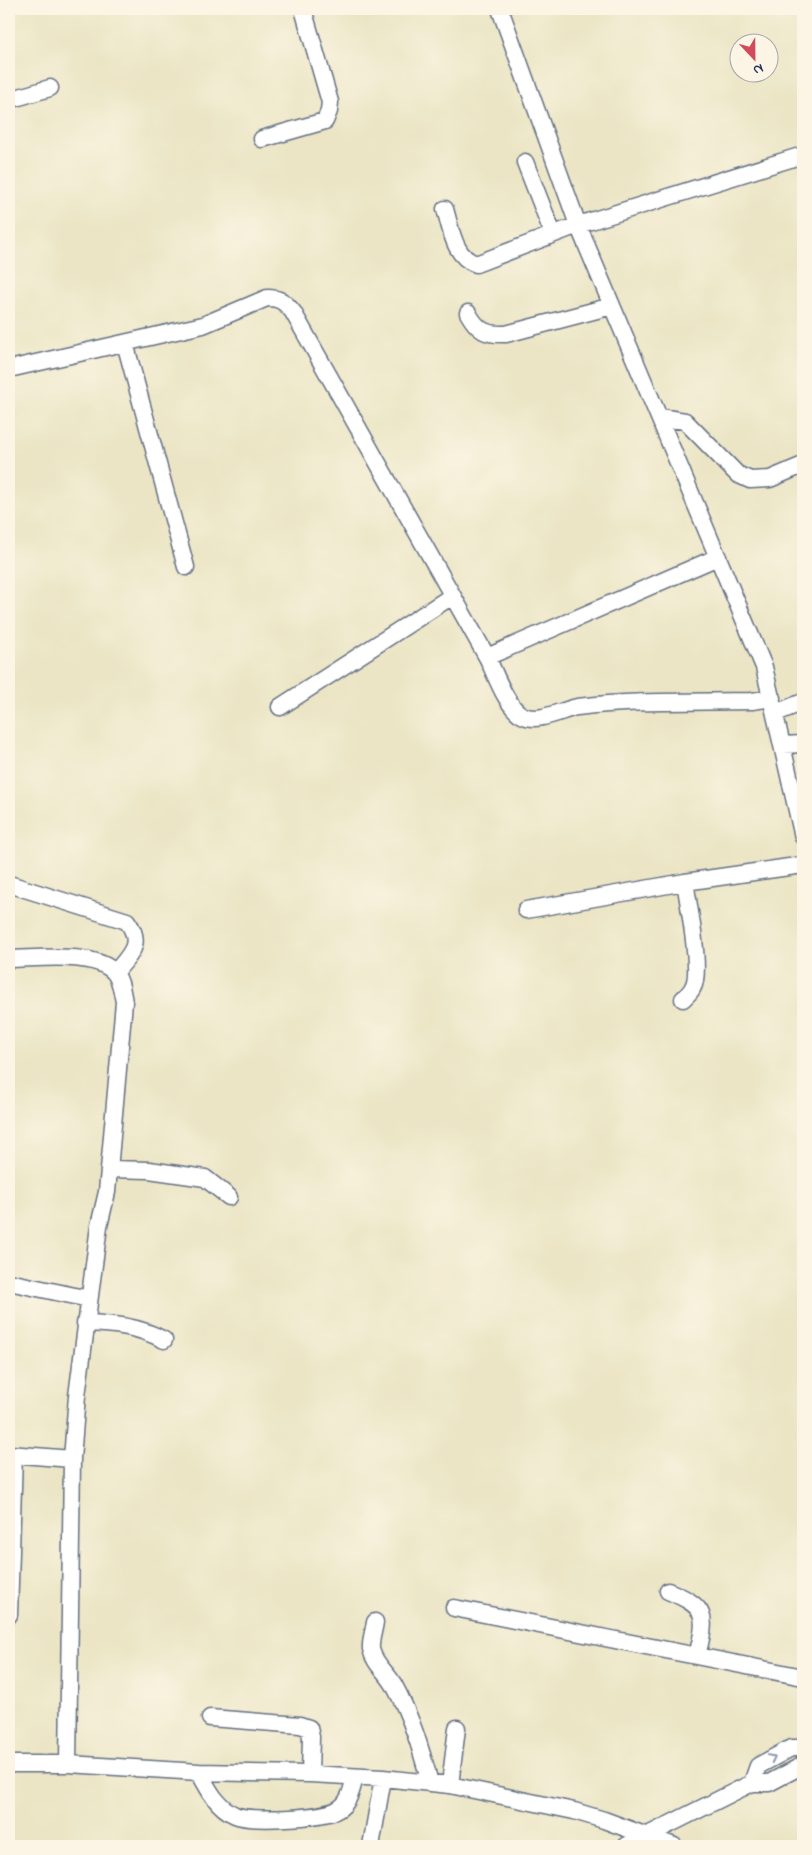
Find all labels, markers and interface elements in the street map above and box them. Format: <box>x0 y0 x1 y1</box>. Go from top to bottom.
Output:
north arrow <box>730 32 780 82</box>
text: N <box>750 57 767 80</box>
one-way arrow <box>766 1754 775 1764</box>

